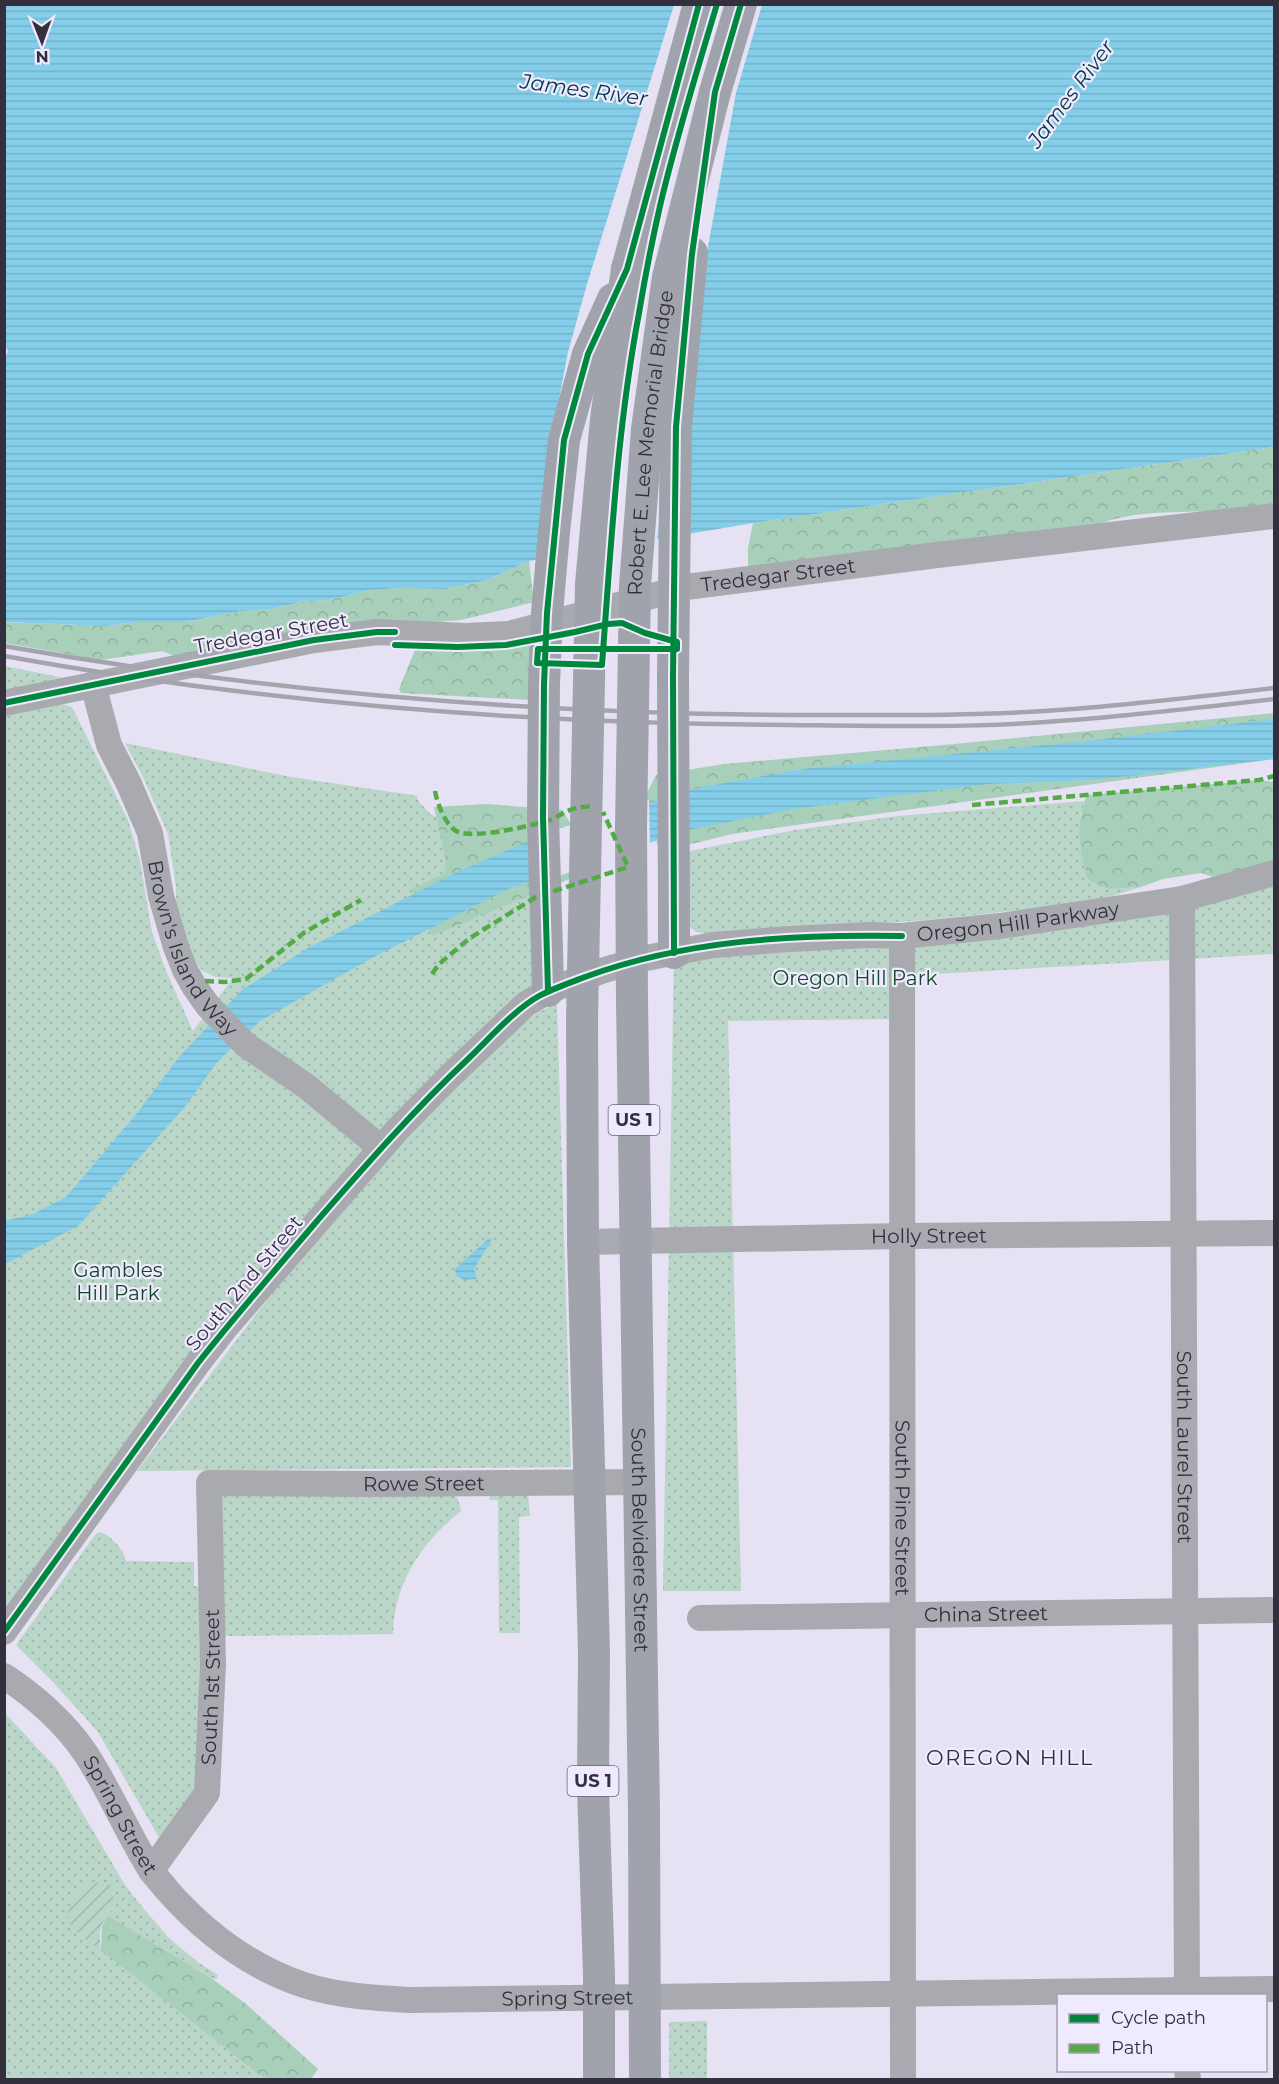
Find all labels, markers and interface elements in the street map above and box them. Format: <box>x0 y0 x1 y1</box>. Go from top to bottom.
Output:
north arrow <box>12 12 72 72</box>
water label: James River <box>1021 35 1120 153</box>
text: N <box>36 47 49 66</box>
water label: James River <box>518 68 650 111</box>
street label: Robert E. Lee Memorial Bridge <box>623 289 678 596</box>
street label: Tredegar Street <box>699 553 857 597</box>
street label: Tredegar Street <box>192 608 350 658</box>
street label: Brown's Island Way <box>143 858 243 1041</box>
street label: Oregon Hill Parkway <box>916 896 1121 946</box>
park label: Oregon Hill Park <box>773 966 938 990</box>
road number: US 1 <box>608 1105 660 1135</box>
street label: South 2nd Street <box>180 1210 308 1356</box>
street label: Holly Street <box>871 1223 987 1249</box>
park label: Gambles Hill Park <box>73 1258 163 1305</box>
street label: South Laurel Street <box>1172 1350 1197 1544</box>
street label: South Pine Street <box>890 1420 915 1596</box>
street label: South Belvidere Street <box>626 1427 654 1653</box>
street label: Rowe Street <box>363 1471 485 1496</box>
street label: China Street <box>924 1601 1048 1627</box>
street label: South 1st Street <box>196 1609 225 1766</box>
district label: OREGON HILL <box>926 1745 1094 1770</box>
street label: Spring Street <box>78 1751 163 1879</box>
road number: US 1 <box>568 1766 618 1796</box>
street label: Spring Street <box>501 1985 634 2011</box>
legend <box>1057 1994 1267 2072</box>
text: Cycle path <box>1111 2007 1206 2029</box>
text: Path <box>1111 2037 1154 2059</box>

